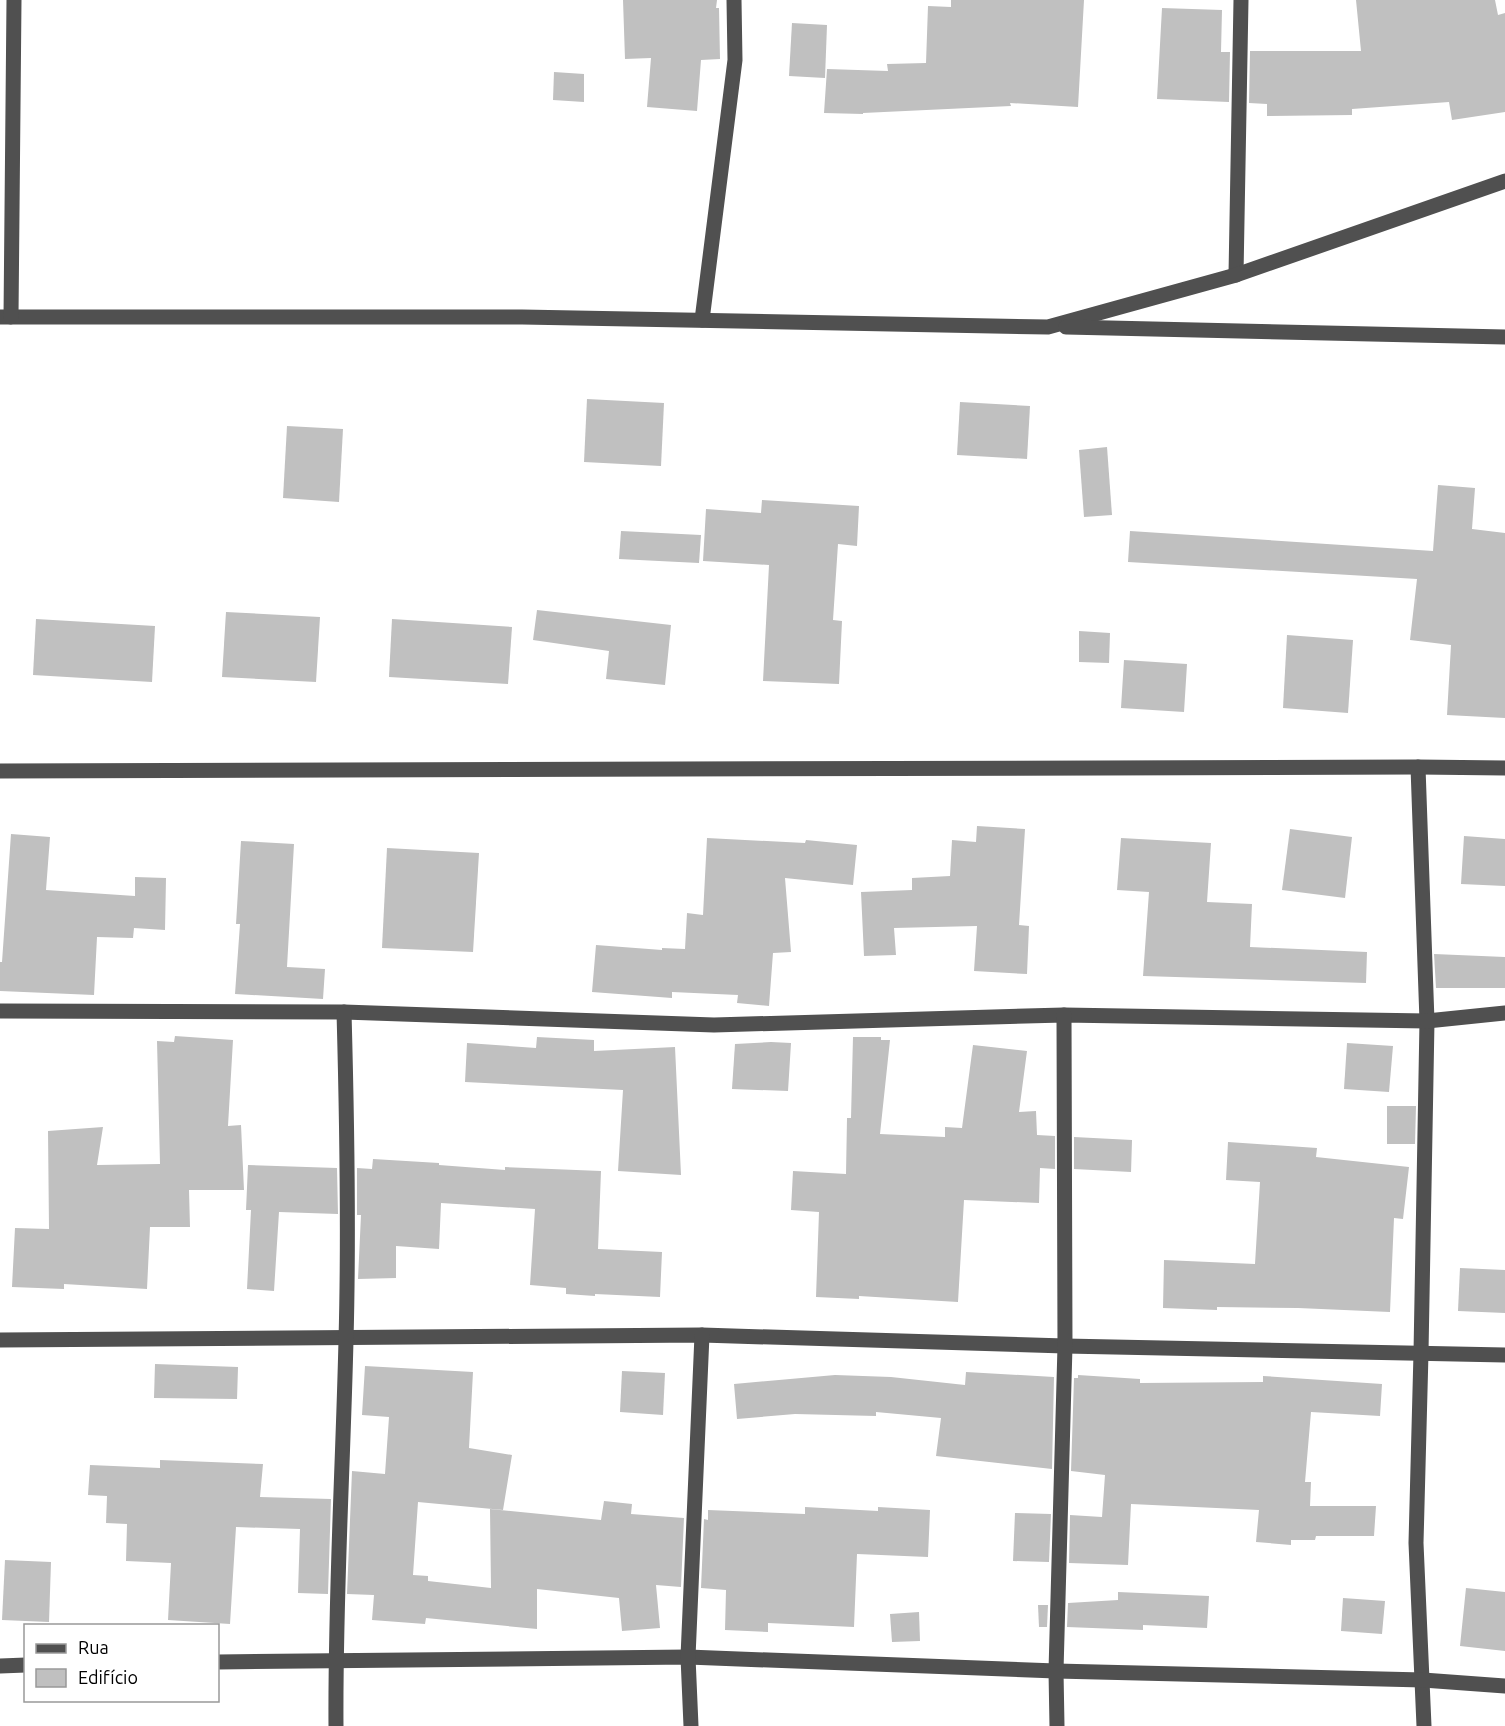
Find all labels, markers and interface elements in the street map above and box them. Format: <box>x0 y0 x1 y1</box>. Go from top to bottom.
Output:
legend <box>24 1624 219 1702</box>
text: Rua <box>78 1637 109 1657</box>
text: Edifício <box>78 1667 138 1687</box>

